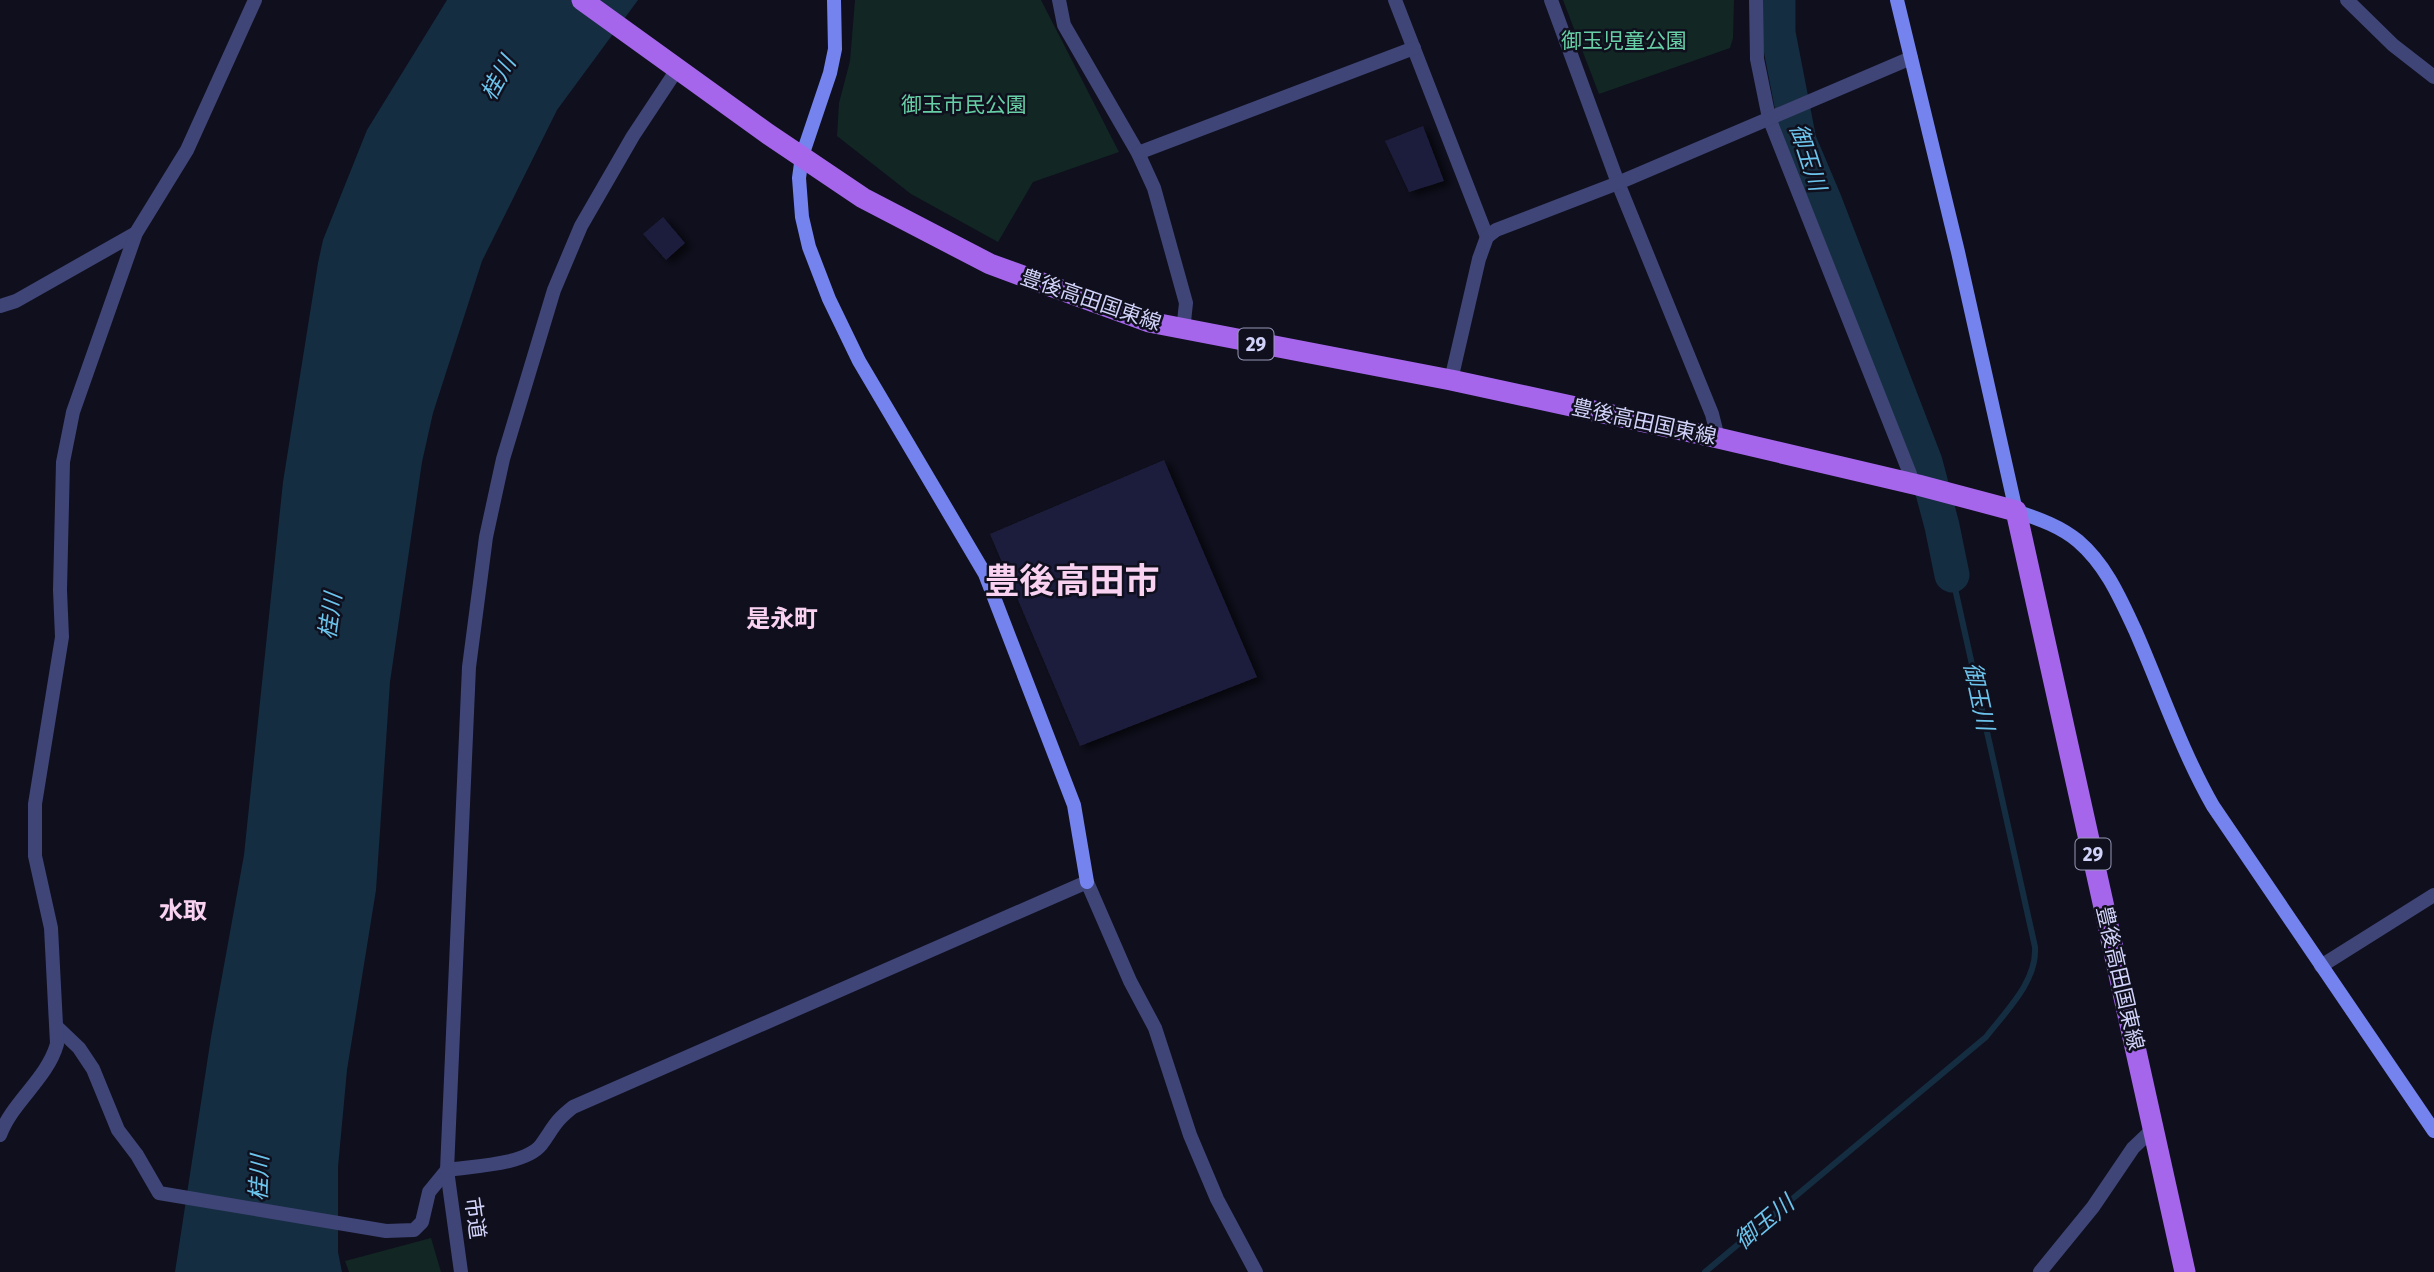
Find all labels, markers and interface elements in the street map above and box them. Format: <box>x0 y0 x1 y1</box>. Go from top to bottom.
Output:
park label: 御玉児童公園 <box>1561 28 1687 54</box>
water label: 桂川 <box>475 48 523 105</box>
park label: 御玉市民公園 <box>901 92 1027 118</box>
water label: 御玉川 <box>1784 120 1833 197</box>
street label: 豊後高田国東線 <box>1017 264 1165 336</box>
road number: 29 <box>1238 328 1274 360</box>
street label: 豊後高田国東線 <box>1569 394 1719 450</box>
district label: 豊後高田市 <box>984 560 1160 602</box>
water label: 桂川 <box>313 588 347 641</box>
district label: 是永町 <box>746 605 818 633</box>
water label: 御玉川 <box>1958 659 2000 736</box>
road number: 29 <box>2076 838 2110 870</box>
district label: 水取 <box>159 897 207 925</box>
street label: 豊後高田国東線 <box>2091 903 2149 1053</box>
water label: 桂川 <box>244 1152 274 1201</box>
water label: 御玉川 <box>1729 1187 1802 1255</box>
street label: 市道 <box>459 1195 491 1241</box>

